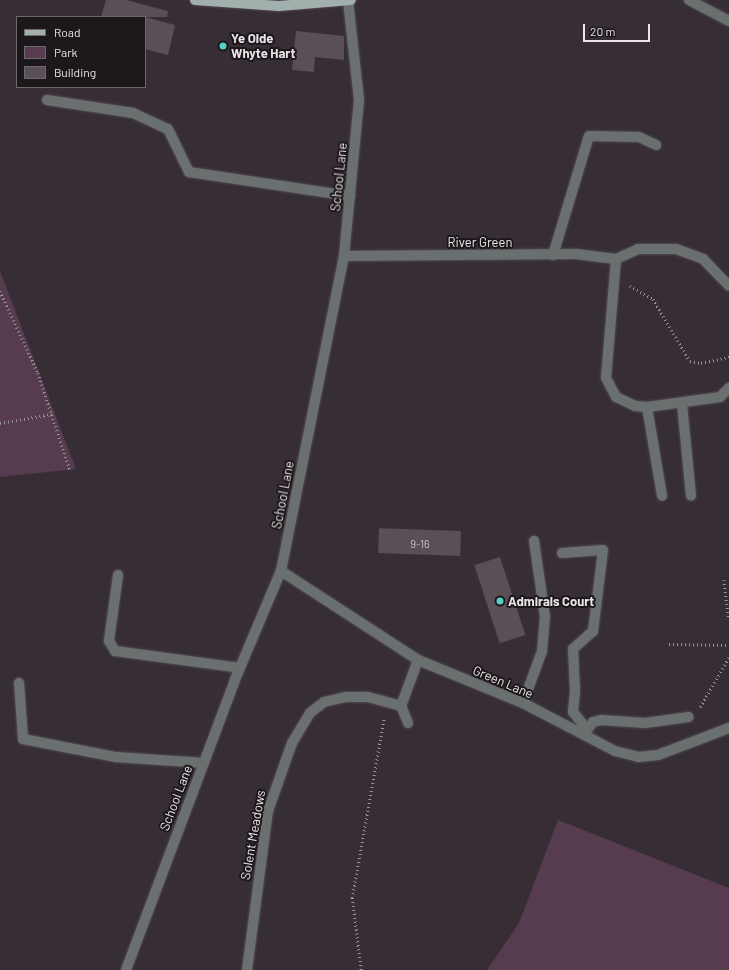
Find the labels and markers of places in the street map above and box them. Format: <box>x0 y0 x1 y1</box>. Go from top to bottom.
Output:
place label: Ye Olde Whyte Hart <box>231 31 295 62</box>
marker: Ye Olde Whyte Hart <box>218 41 228 51</box>
place label: Admirals Court <box>508 593 594 609</box>
marker: Admirals Court <box>495 596 505 606</box>

